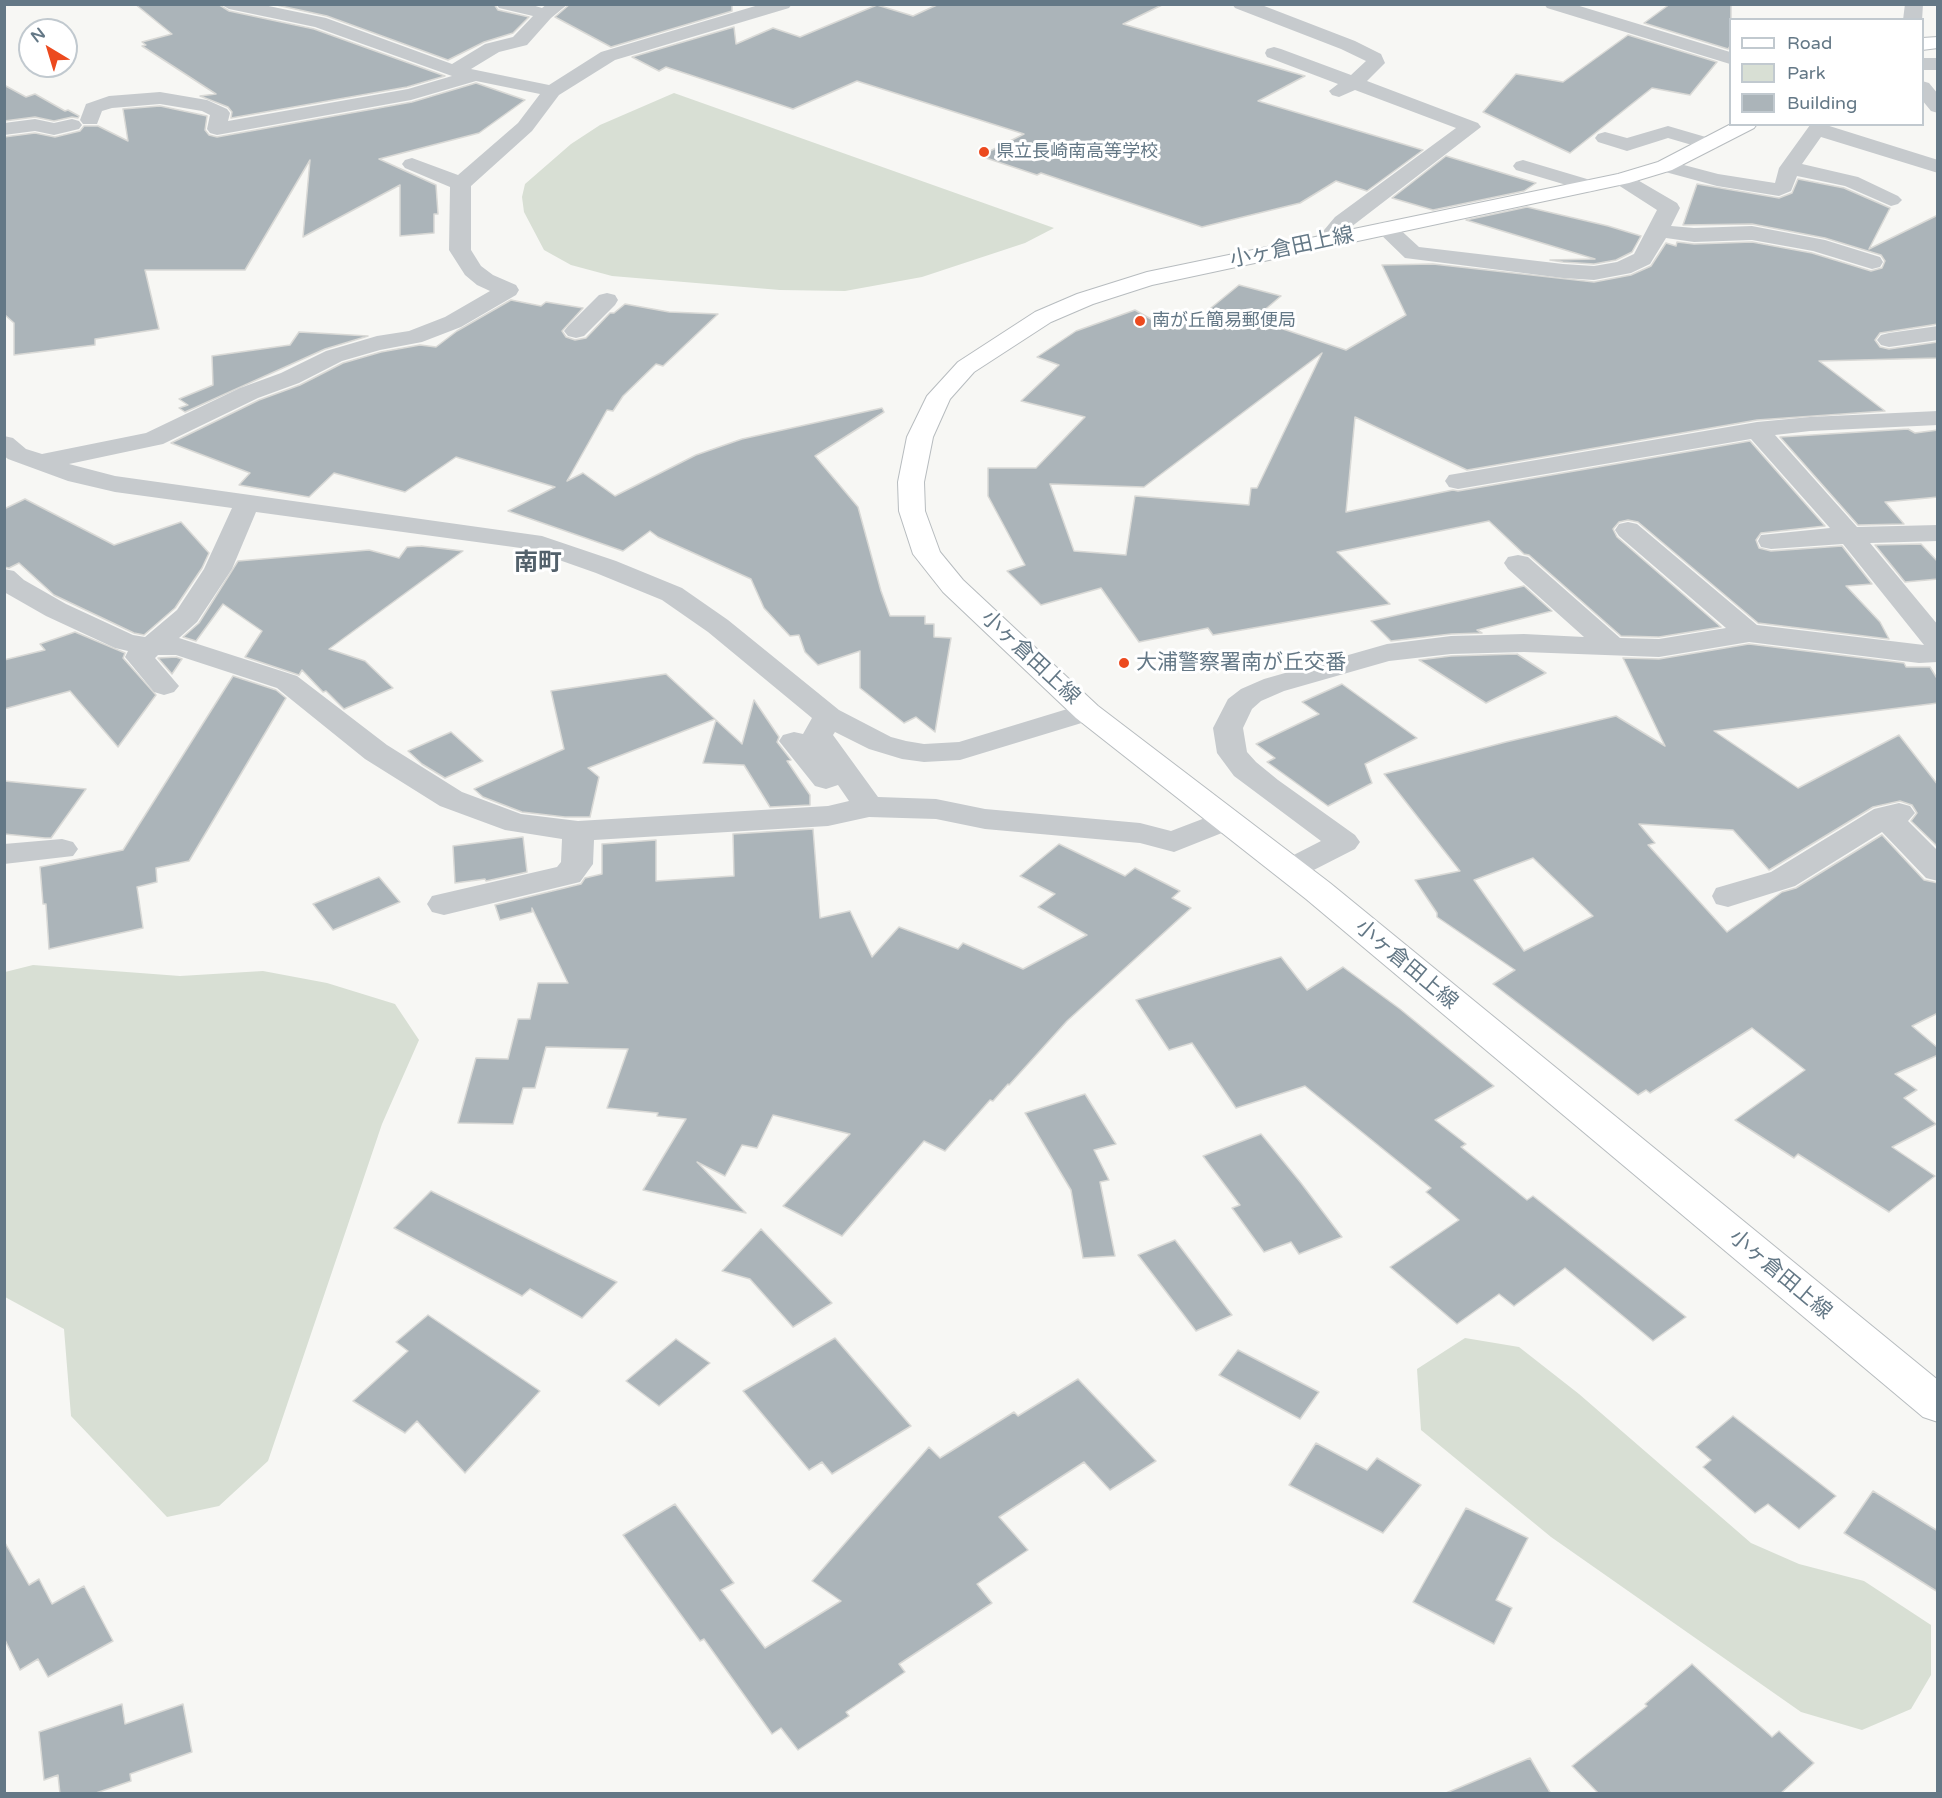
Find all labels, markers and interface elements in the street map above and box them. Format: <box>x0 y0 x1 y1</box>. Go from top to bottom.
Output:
north arrow <box>18 18 78 78</box>
legend <box>1729 18 1924 126</box>
text: N <box>27 24 49 47</box>
text: Road <box>1787 32 1832 54</box>
text: Park <box>1787 62 1825 84</box>
text: Building <box>1787 92 1857 114</box>
place label: 県立長崎南高等学校 <box>996 141 1158 163</box>
marker: 県立長崎南高等学校 <box>977 145 991 159</box>
street label: 小ヶ倉田上線 <box>1228 223 1356 273</box>
place label: 南が丘簡易郵便局 <box>1152 310 1296 332</box>
marker: 南が丘簡易郵便局 <box>1133 314 1147 328</box>
district label: 南町 <box>514 550 562 578</box>
street label: 小ヶ倉田上線 <box>975 606 1085 710</box>
place label: 大浦警察署南が丘交番 <box>1136 650 1346 676</box>
marker: 大浦警察署南が丘交番 <box>1117 656 1131 670</box>
street label: 小ヶ倉田上線 <box>1350 915 1462 1015</box>
street label: 小ヶ倉田上線 <box>1724 1225 1836 1325</box>

